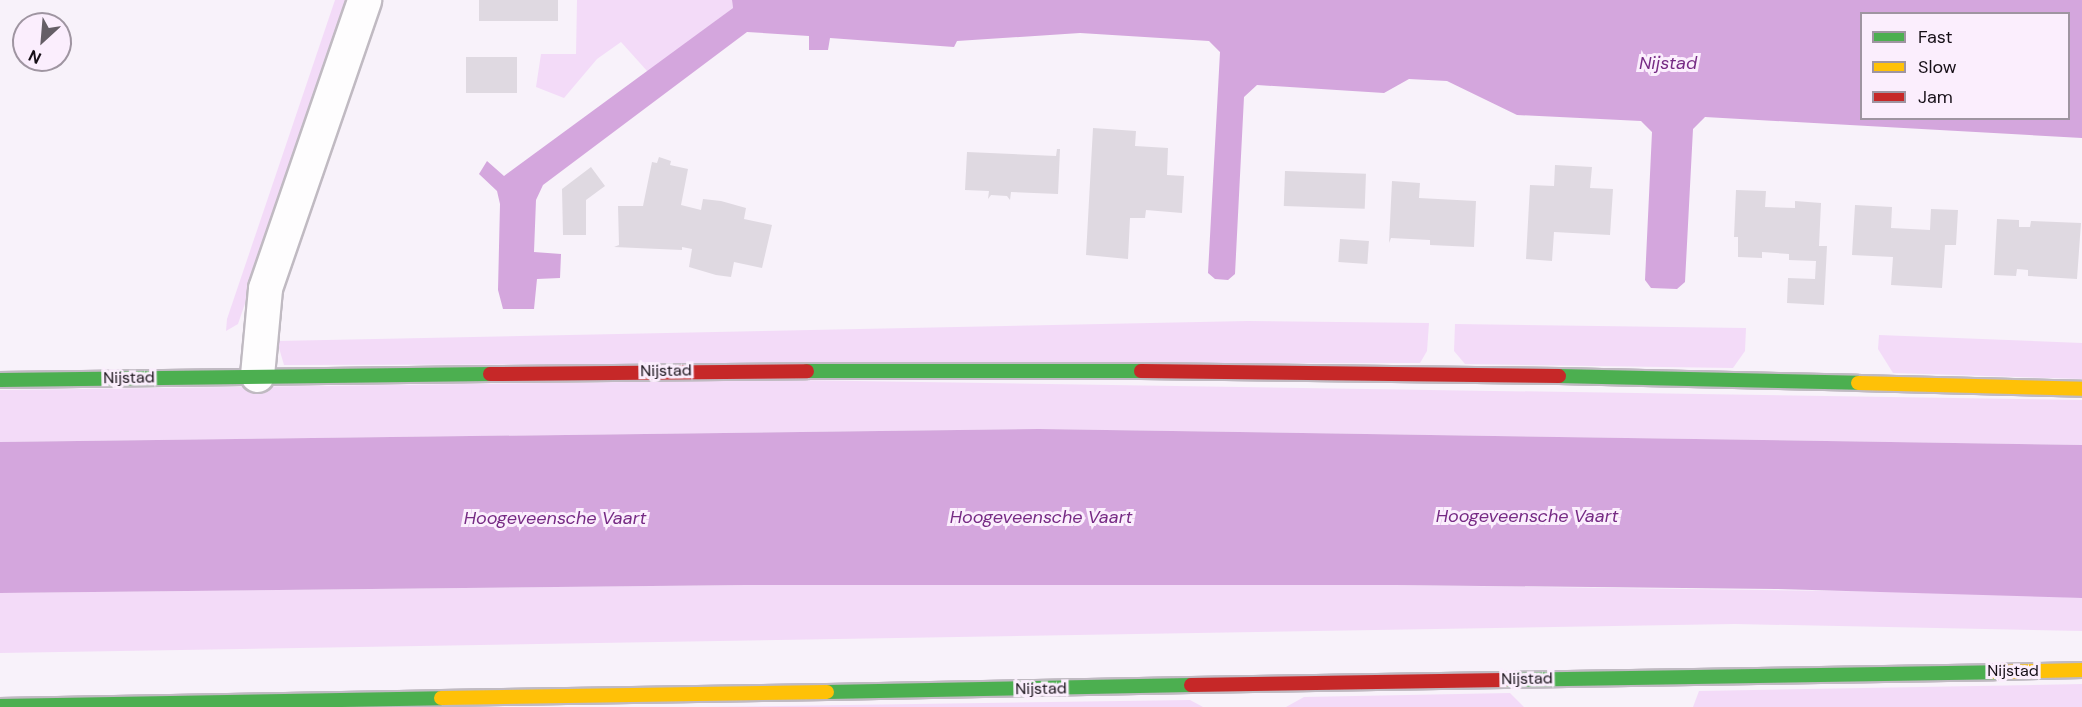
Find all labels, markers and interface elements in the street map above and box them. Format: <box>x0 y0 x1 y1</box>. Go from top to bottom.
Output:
north arrow <box>12 12 72 72</box>
legend <box>1860 12 2070 120</box>
text: Fast <box>1918 25 1953 49</box>
text: N <box>25 45 45 69</box>
water label: Nijstad <box>1639 52 1697 74</box>
text: Slow <box>1918 55 1957 79</box>
text: Jam <box>1918 85 1953 109</box>
street label: Nijstad <box>640 361 692 381</box>
street label: Nijstad <box>103 368 155 388</box>
water label: Hoogeveensche Vaart <box>1436 505 1618 527</box>
water label: Hoogeveensche Vaart <box>950 506 1132 528</box>
water label: Hoogeveensche Vaart <box>464 507 646 529</box>
street label: Nijstad <box>1987 661 2039 681</box>
street label: Nijstad <box>1501 669 1553 689</box>
street label: Nijstad <box>1015 679 1067 699</box>

